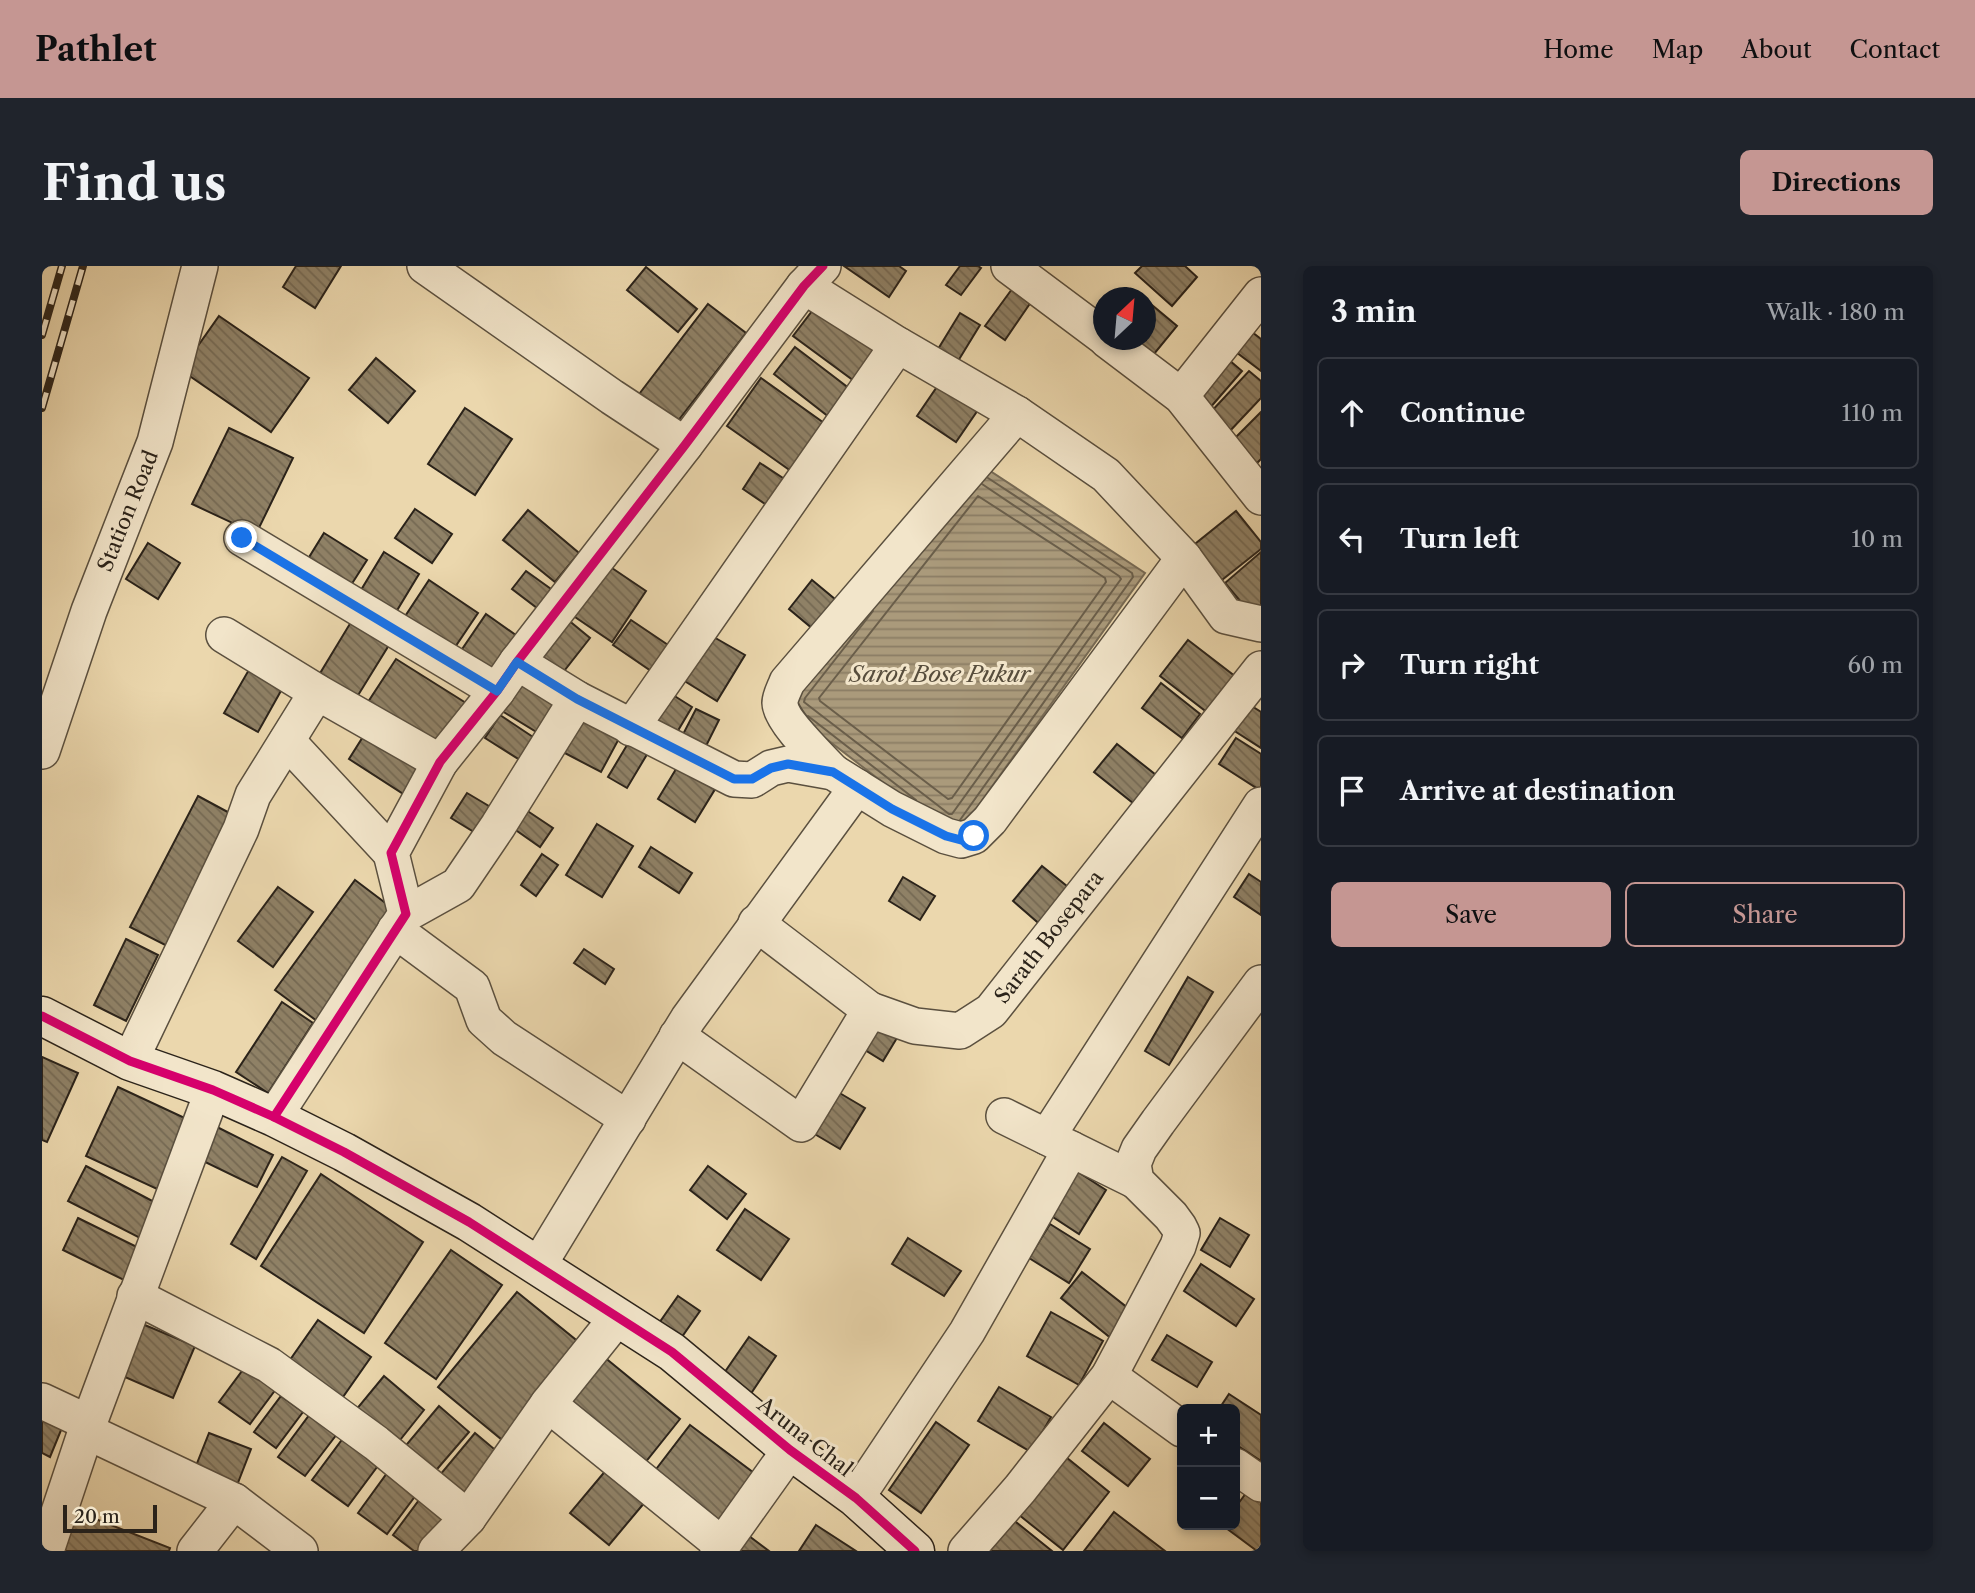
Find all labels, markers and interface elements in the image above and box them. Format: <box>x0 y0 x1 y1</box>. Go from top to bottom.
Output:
text: Pathlet <box>35 29 157 70</box>
text: Home <box>1543 35 1614 64</box>
text: Map <box>1652 35 1703 64</box>
text: About <box>1741 35 1812 64</box>
text: Contact <box>1850 35 1940 64</box>
button: Directions <box>1740 150 1933 215</box>
text: Find us <box>42 152 226 213</box>
north arrow <box>1093 287 1156 350</box>
text: 3 min <box>1331 293 1417 330</box>
text: Walk · 180 m <box>1766 298 1905 326</box>
icon: ahead <box>1333 394 1371 432</box>
text: Continue <box>1400 397 1525 429</box>
text: 110 m <box>1842 399 1903 427</box>
street label: Station Road <box>92 446 163 575</box>
icon: left <box>1333 520 1371 558</box>
route end <box>226 522 257 553</box>
text: Turn left <box>1400 523 1519 555</box>
text: 10 m <box>1851 525 1903 553</box>
icon: right <box>1333 646 1371 684</box>
text: Turn right <box>1400 649 1539 681</box>
text: 60 m <box>1847 651 1903 679</box>
water label: Sarot Bose Pukur <box>847 660 1032 688</box>
icon: arrive <box>1333 772 1371 810</box>
text: Arrive at destination <box>1400 775 1675 807</box>
route start <box>958 820 989 851</box>
street label: Sarath Bosepara <box>989 865 1109 1008</box>
button: Save <box>1331 882 1611 947</box>
button: Share <box>1625 882 1905 947</box>
street label: Aruna Chal <box>752 1391 858 1481</box>
map controls <box>1177 1404 1240 1530</box>
button: + <box>1177 1404 1240 1467</box>
button: − <box>1177 1467 1240 1530</box>
scale bar <box>63 1502 158 1534</box>
text: 20 m <box>74 1505 120 1528</box>

